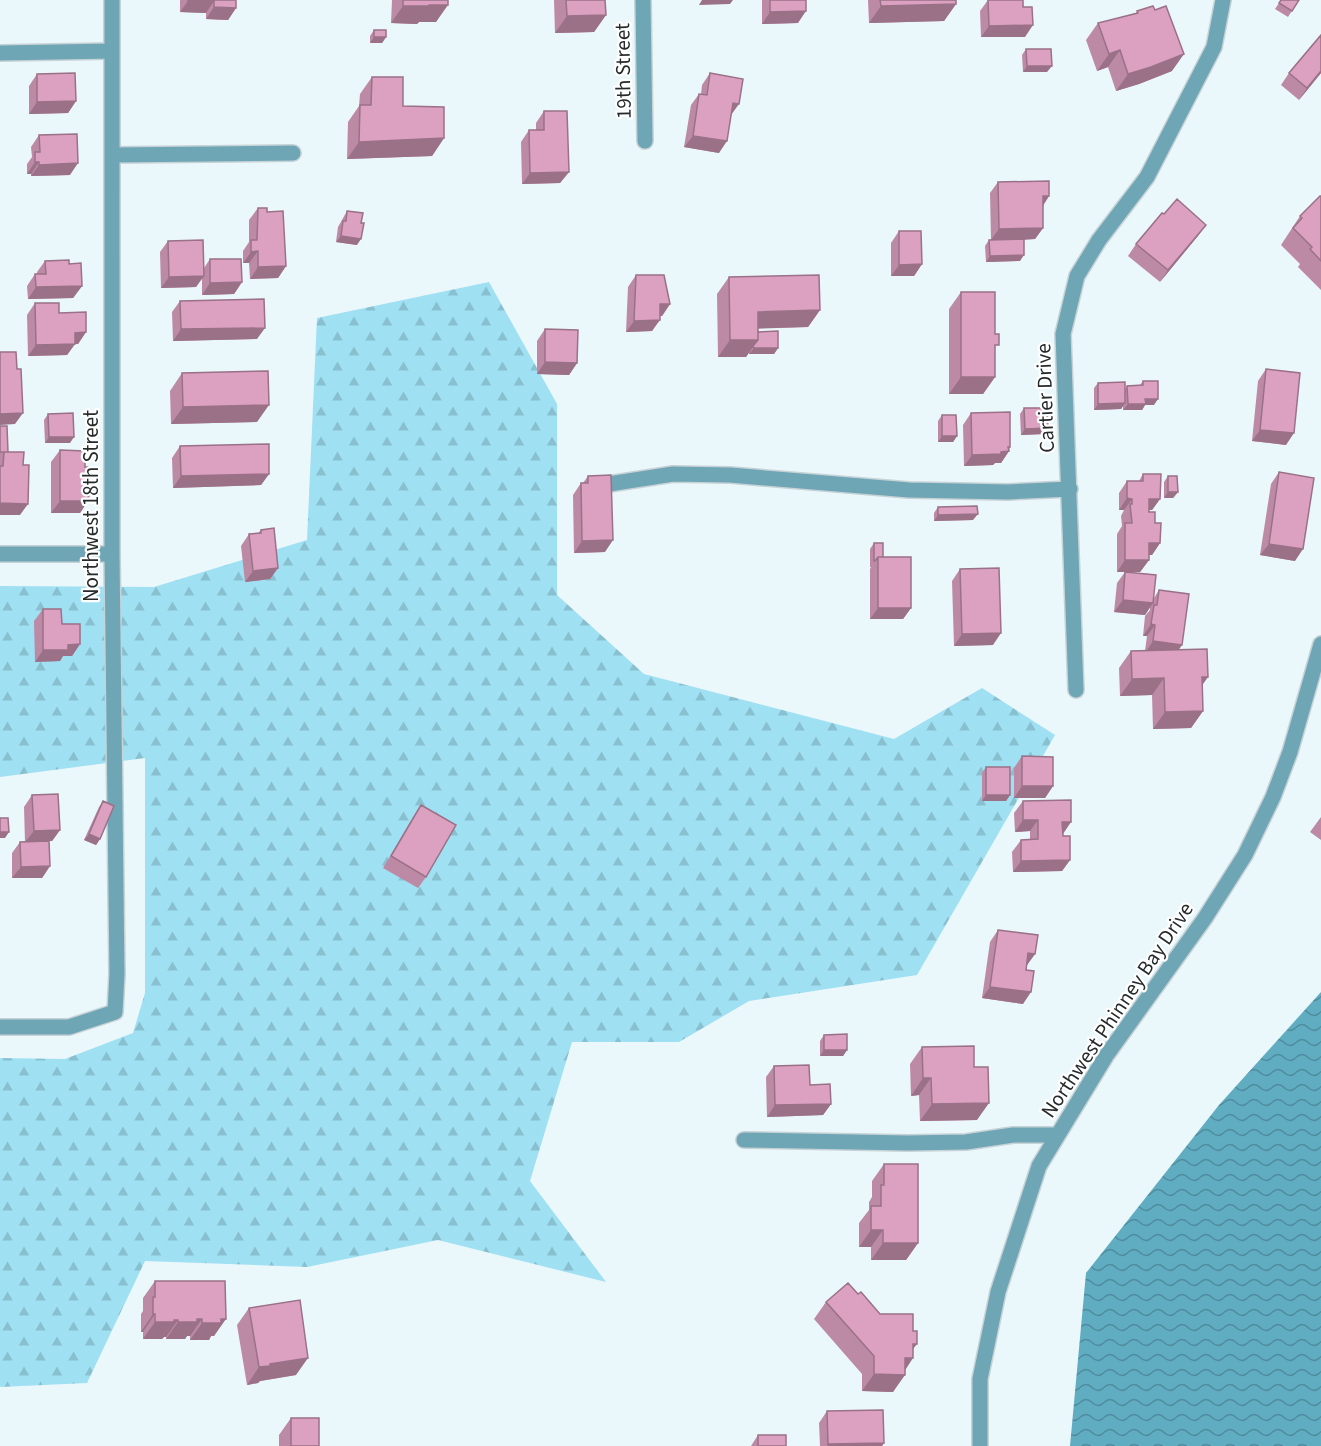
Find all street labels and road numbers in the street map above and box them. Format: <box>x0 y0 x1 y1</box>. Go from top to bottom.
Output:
street label: 19th Street <box>607 23 639 119</box>
street label: Cartier Drive <box>1028 343 1062 453</box>
street label: Northwest 18th Street <box>76 410 106 602</box>
street label: Northwest Phinney Bay Drive <box>1033 896 1201 1124</box>

